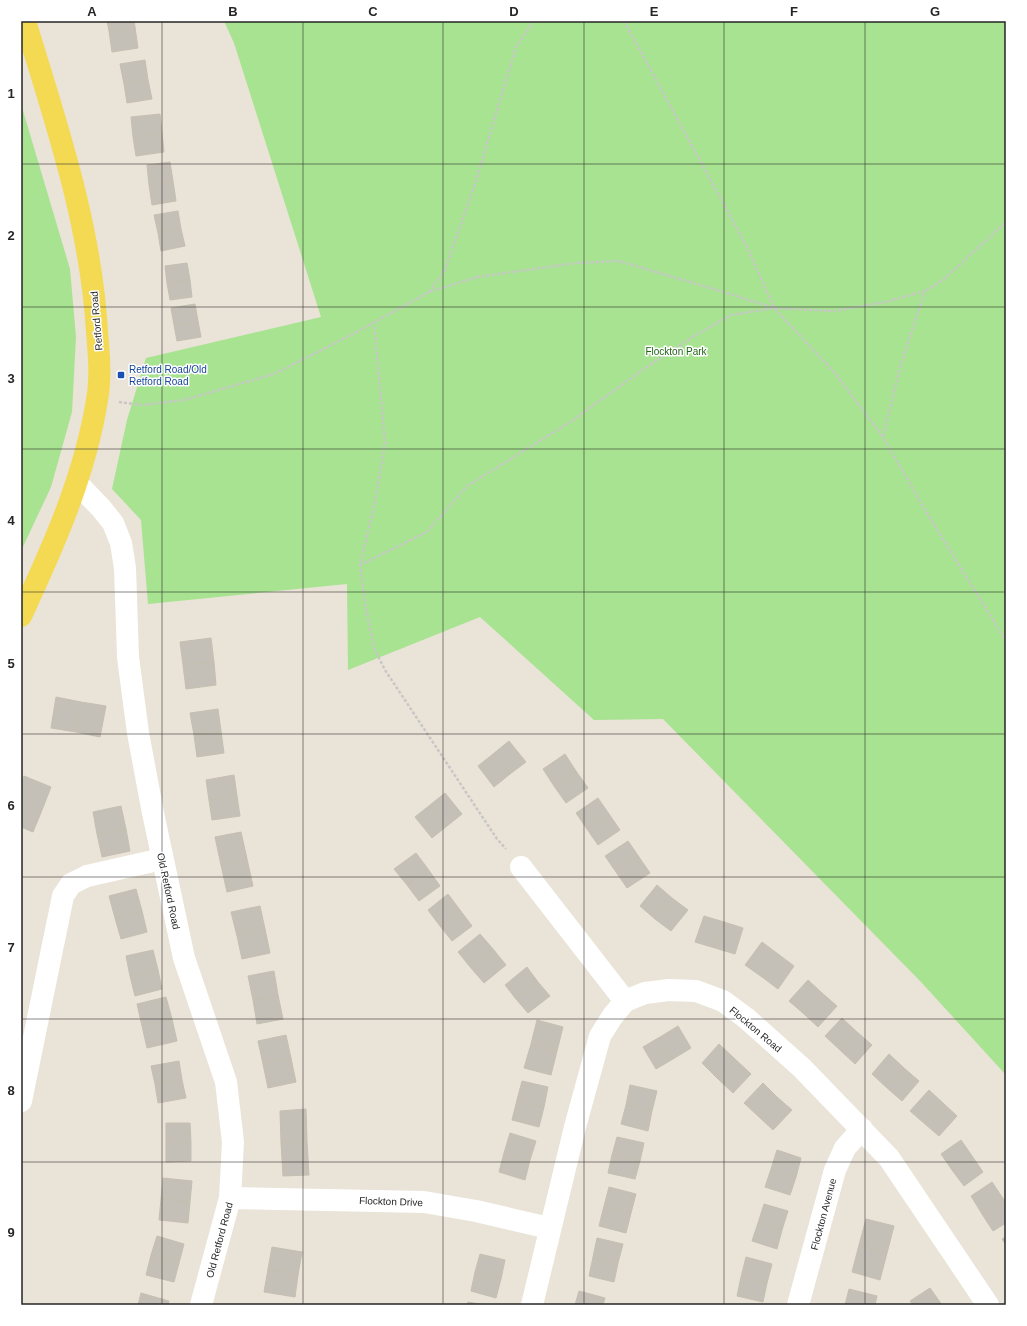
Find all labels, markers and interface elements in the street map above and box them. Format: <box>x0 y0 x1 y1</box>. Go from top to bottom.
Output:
text: A <box>87 4 97 19</box>
text: B <box>228 4 238 19</box>
text: C <box>368 4 378 19</box>
text: D <box>509 4 519 19</box>
text: E <box>650 4 659 19</box>
text: F <box>790 4 798 19</box>
text: G <box>930 4 940 19</box>
text: 1 <box>7 86 15 101</box>
text: 2 <box>7 228 15 243</box>
street label: Retford Road <box>88 291 105 351</box>
park label: Flockton Park <box>645 346 708 357</box>
place label: Retford Road/Old Retford Road <box>129 364 207 387</box>
marker: Retford Road/Old Retford Road <box>116 370 126 380</box>
text: 3 <box>7 371 15 386</box>
text: 4 <box>7 513 15 528</box>
text: 5 <box>7 656 15 671</box>
text: 6 <box>7 798 15 813</box>
street label: Old Retford Road <box>155 852 182 930</box>
text: 7 <box>7 940 15 955</box>
street label: Flockton Road <box>727 1004 784 1054</box>
text: 8 <box>7 1083 15 1098</box>
street label: Flockton Avenue <box>809 1177 838 1251</box>
street label: Flockton Drive <box>359 1195 424 1208</box>
street label: Old Retford Road <box>204 1201 235 1279</box>
text: 9 <box>7 1225 15 1240</box>

